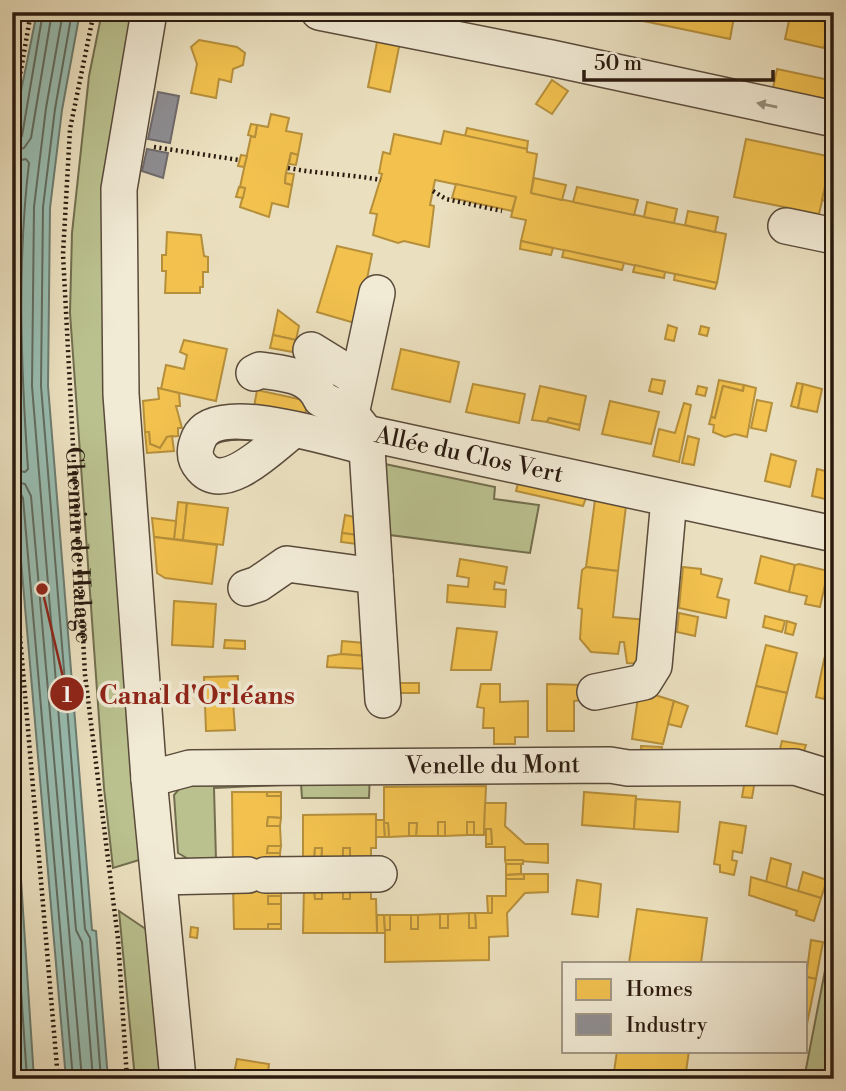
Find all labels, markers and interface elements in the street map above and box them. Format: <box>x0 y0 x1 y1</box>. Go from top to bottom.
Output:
scale bar <box>584 38 772 82</box>
text: 50 m <box>594 51 642 77</box>
one-way arrow <box>756 99 778 110</box>
street label: Allée du Clos Vert <box>371 420 566 490</box>
street label: Chemin de Halage <box>58 446 98 644</box>
callout: Canal d'Orléans <box>50 671 309 718</box>
text: Canal d'Orléans <box>99 680 295 712</box>
text: 1 <box>62 683 72 709</box>
street label: Venelle du Mont <box>404 750 581 781</box>
legend <box>562 962 808 1052</box>
text: Homes <box>626 977 693 1003</box>
text: Industry <box>626 1013 708 1039</box>

